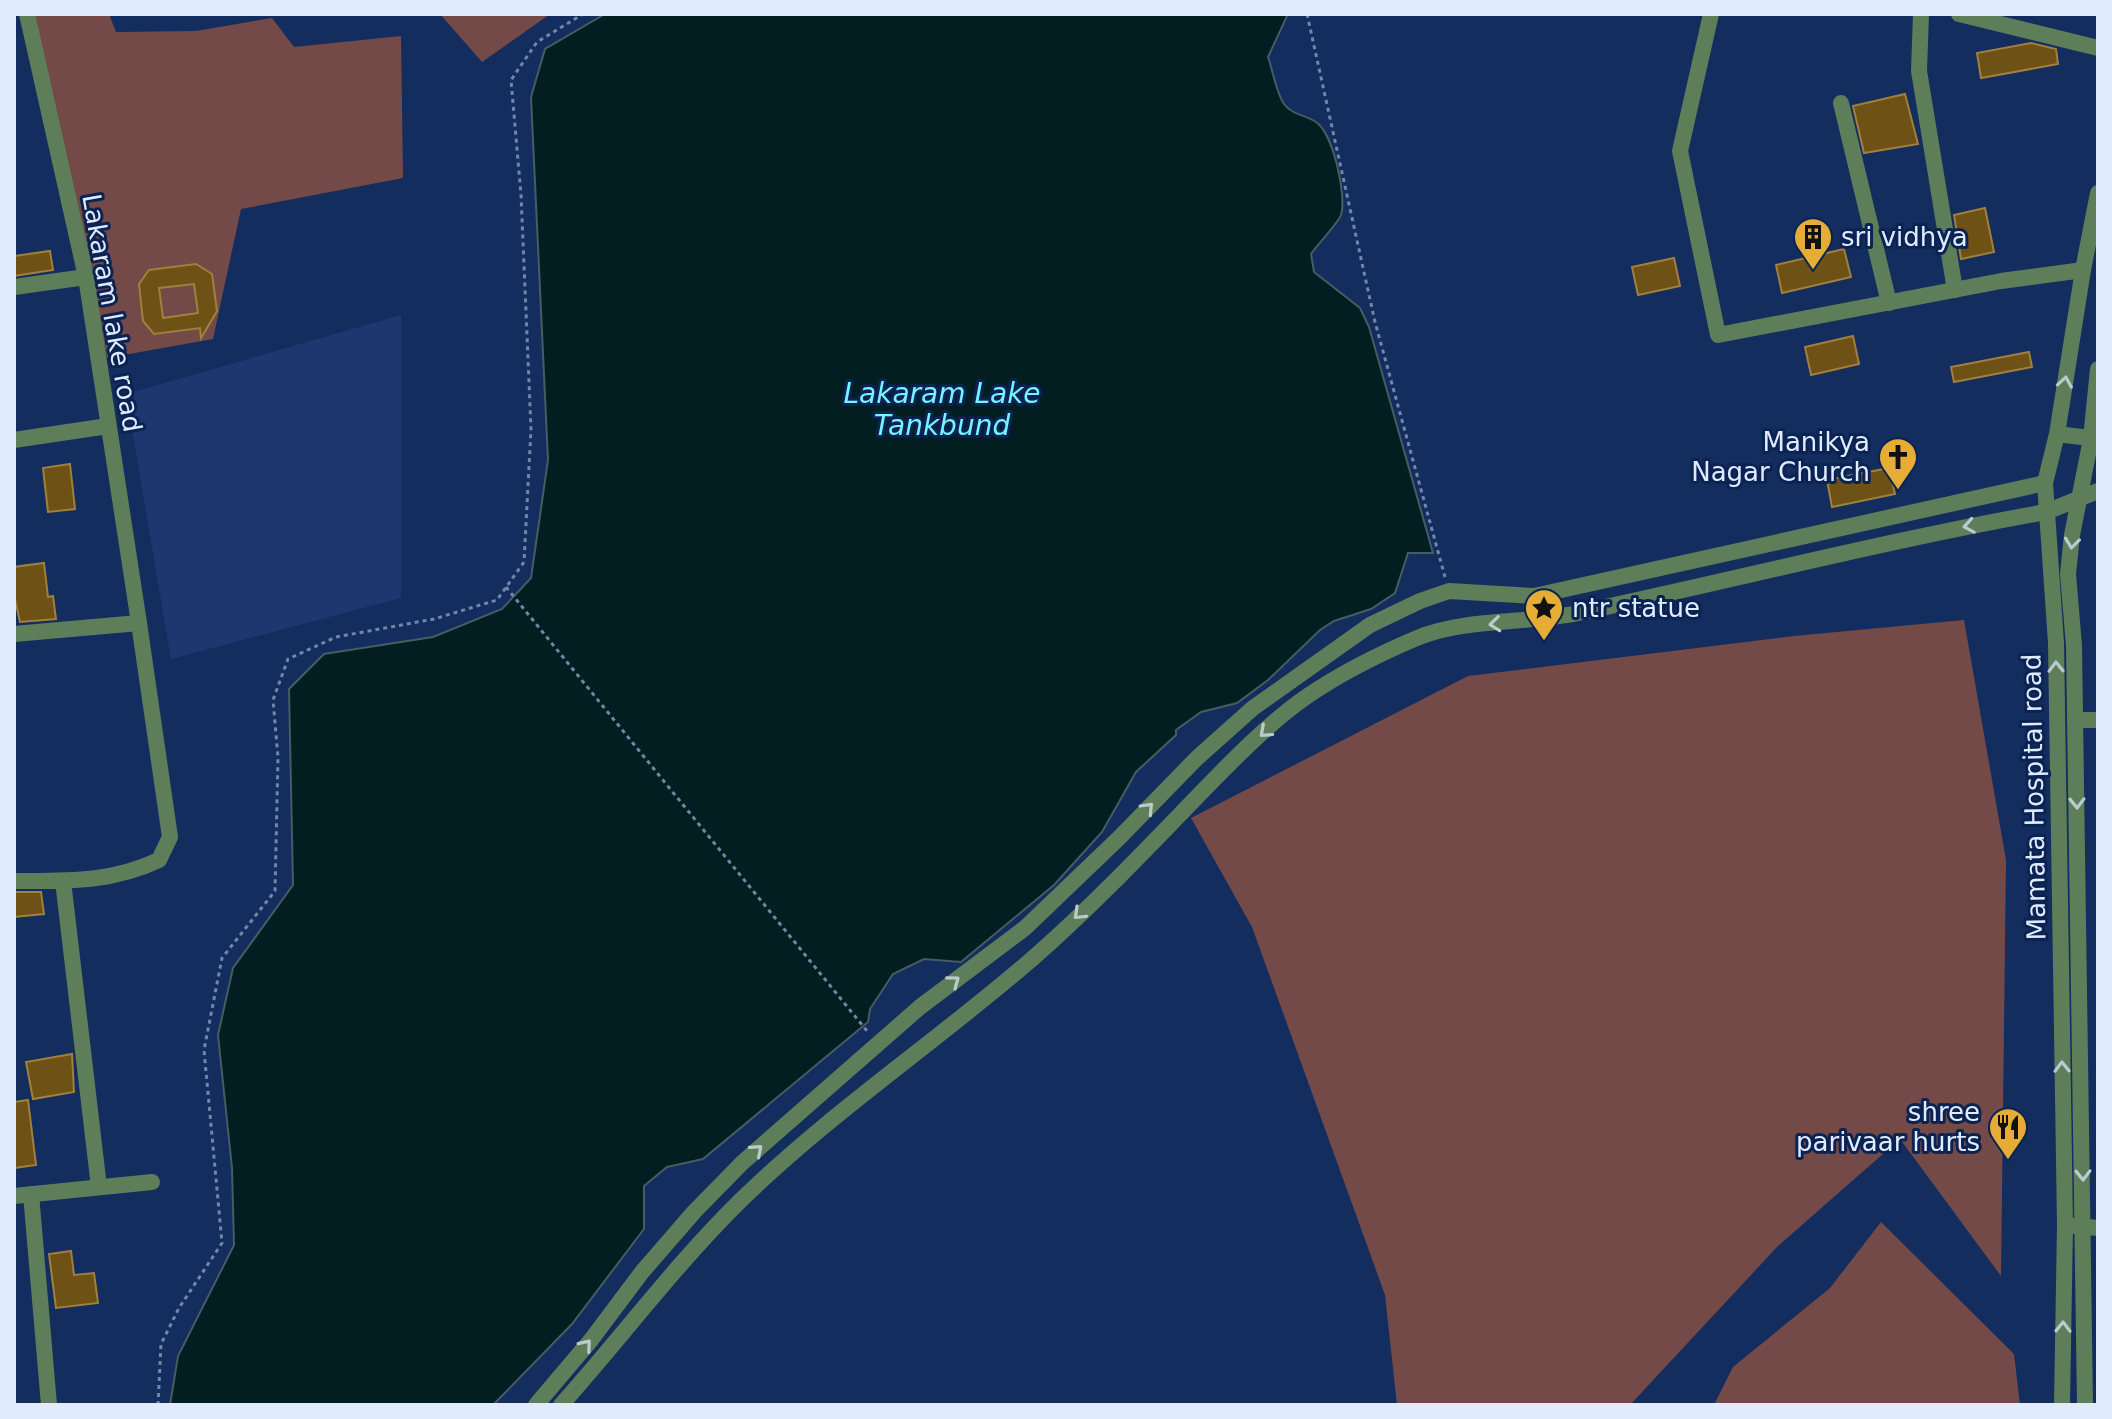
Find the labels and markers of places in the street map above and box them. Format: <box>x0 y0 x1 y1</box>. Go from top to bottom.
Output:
building icon: sri vidhya <box>1792 216 1834 271</box>
place label: sri vidhya <box>1841 222 1968 252</box>
place label: Manikya Nagar Church <box>1691 427 1870 487</box>
church icon: Manikya Nagar Church <box>1877 436 1919 491</box>
place icon: ntr statue <box>1523 587 1565 642</box>
place label: ntr statue <box>1572 593 1700 623</box>
place label: shree parivaar hurts <box>1796 1097 1980 1157</box>
restaurant icon: shree parivaar hurts <box>1987 1106 2029 1161</box>

